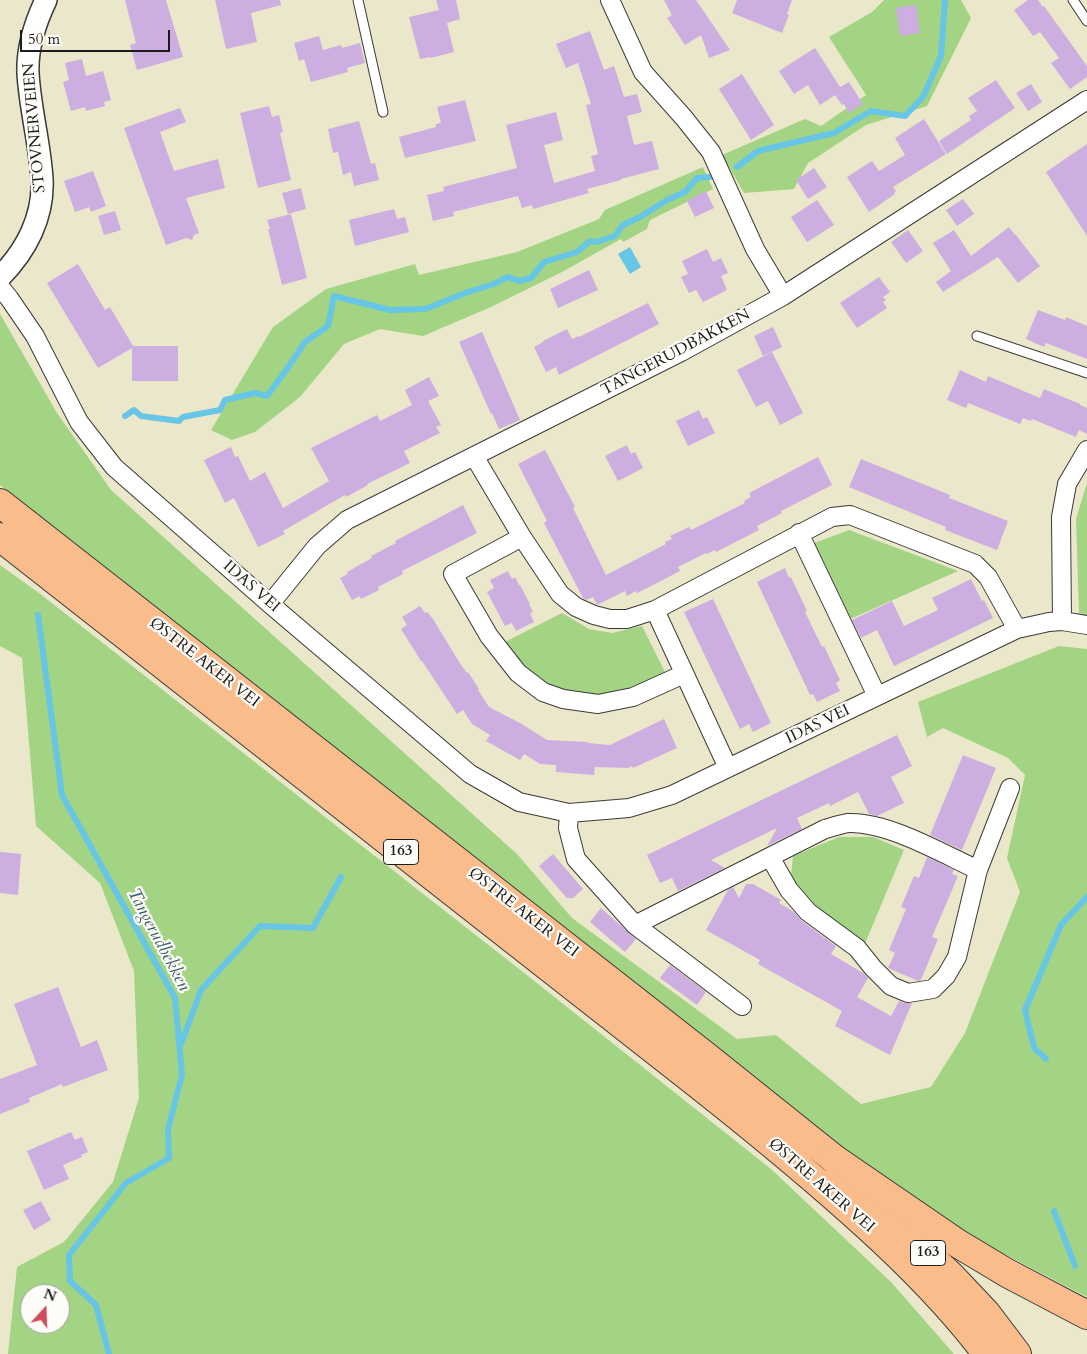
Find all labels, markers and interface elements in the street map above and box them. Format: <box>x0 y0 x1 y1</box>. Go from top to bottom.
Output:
scale bar <box>22 20 172 52</box>
text: 50 m <box>28 29 60 49</box>
street label: STOVNERVEIEN <box>20 62 50 194</box>
street label: TANGERUDBAKKEN <box>598 306 754 400</box>
street label: IDAS VEI <box>219 557 283 617</box>
street label: ØSTRE AKER VEI <box>145 614 263 712</box>
street label: IDAS VEI <box>783 701 853 749</box>
road number: 163 <box>384 840 418 864</box>
street label: ØSTRE AKER VEI <box>464 864 582 962</box>
water label: Tangerudbekken <box>122 885 194 995</box>
street label: ØSTRE AKER VEI <box>764 1135 878 1237</box>
road number: 163 <box>910 1240 946 1266</box>
north arrow <box>20 1284 70 1334</box>
text: N <box>41 1284 59 1306</box>

